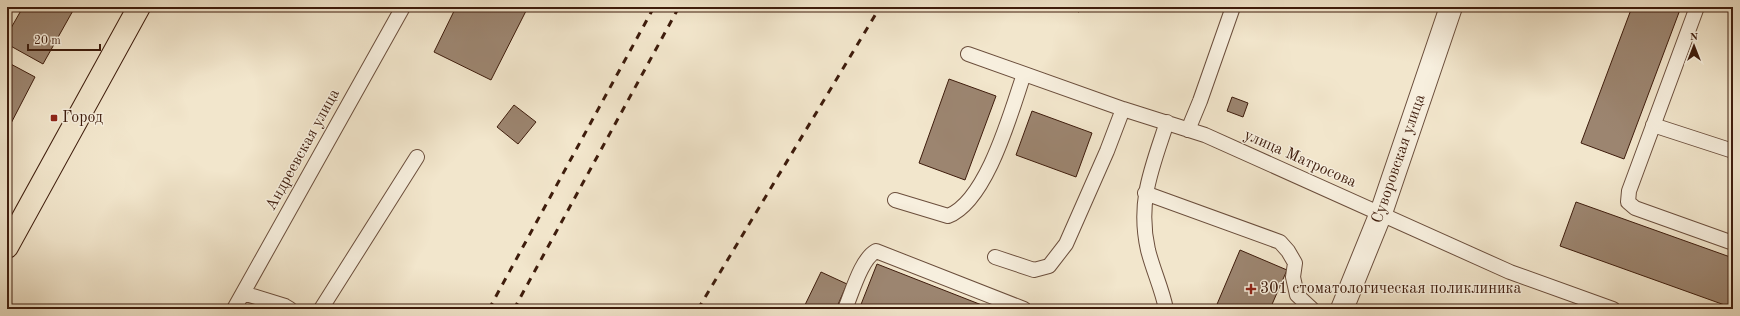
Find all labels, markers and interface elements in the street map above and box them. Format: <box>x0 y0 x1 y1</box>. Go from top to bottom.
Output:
scale bar <box>28 26 100 52</box>
north arrow <box>1674 26 1714 66</box>
text: N <box>1690 32 1699 43</box>
text: 20 m <box>34 35 61 47</box>
street label: Андреевская улица <box>263 86 343 213</box>
street label: Суворовская улица <box>1369 92 1429 226</box>
place label: Город <box>62 110 103 126</box>
marker: Город <box>49 113 59 123</box>
street label: улица Матросова <box>1241 127 1359 191</box>
place label: 301 стоматологическая поликлиника <box>1260 281 1522 297</box>
marker: 301 стоматологическая поликлиника <box>1245 283 1257 295</box>

